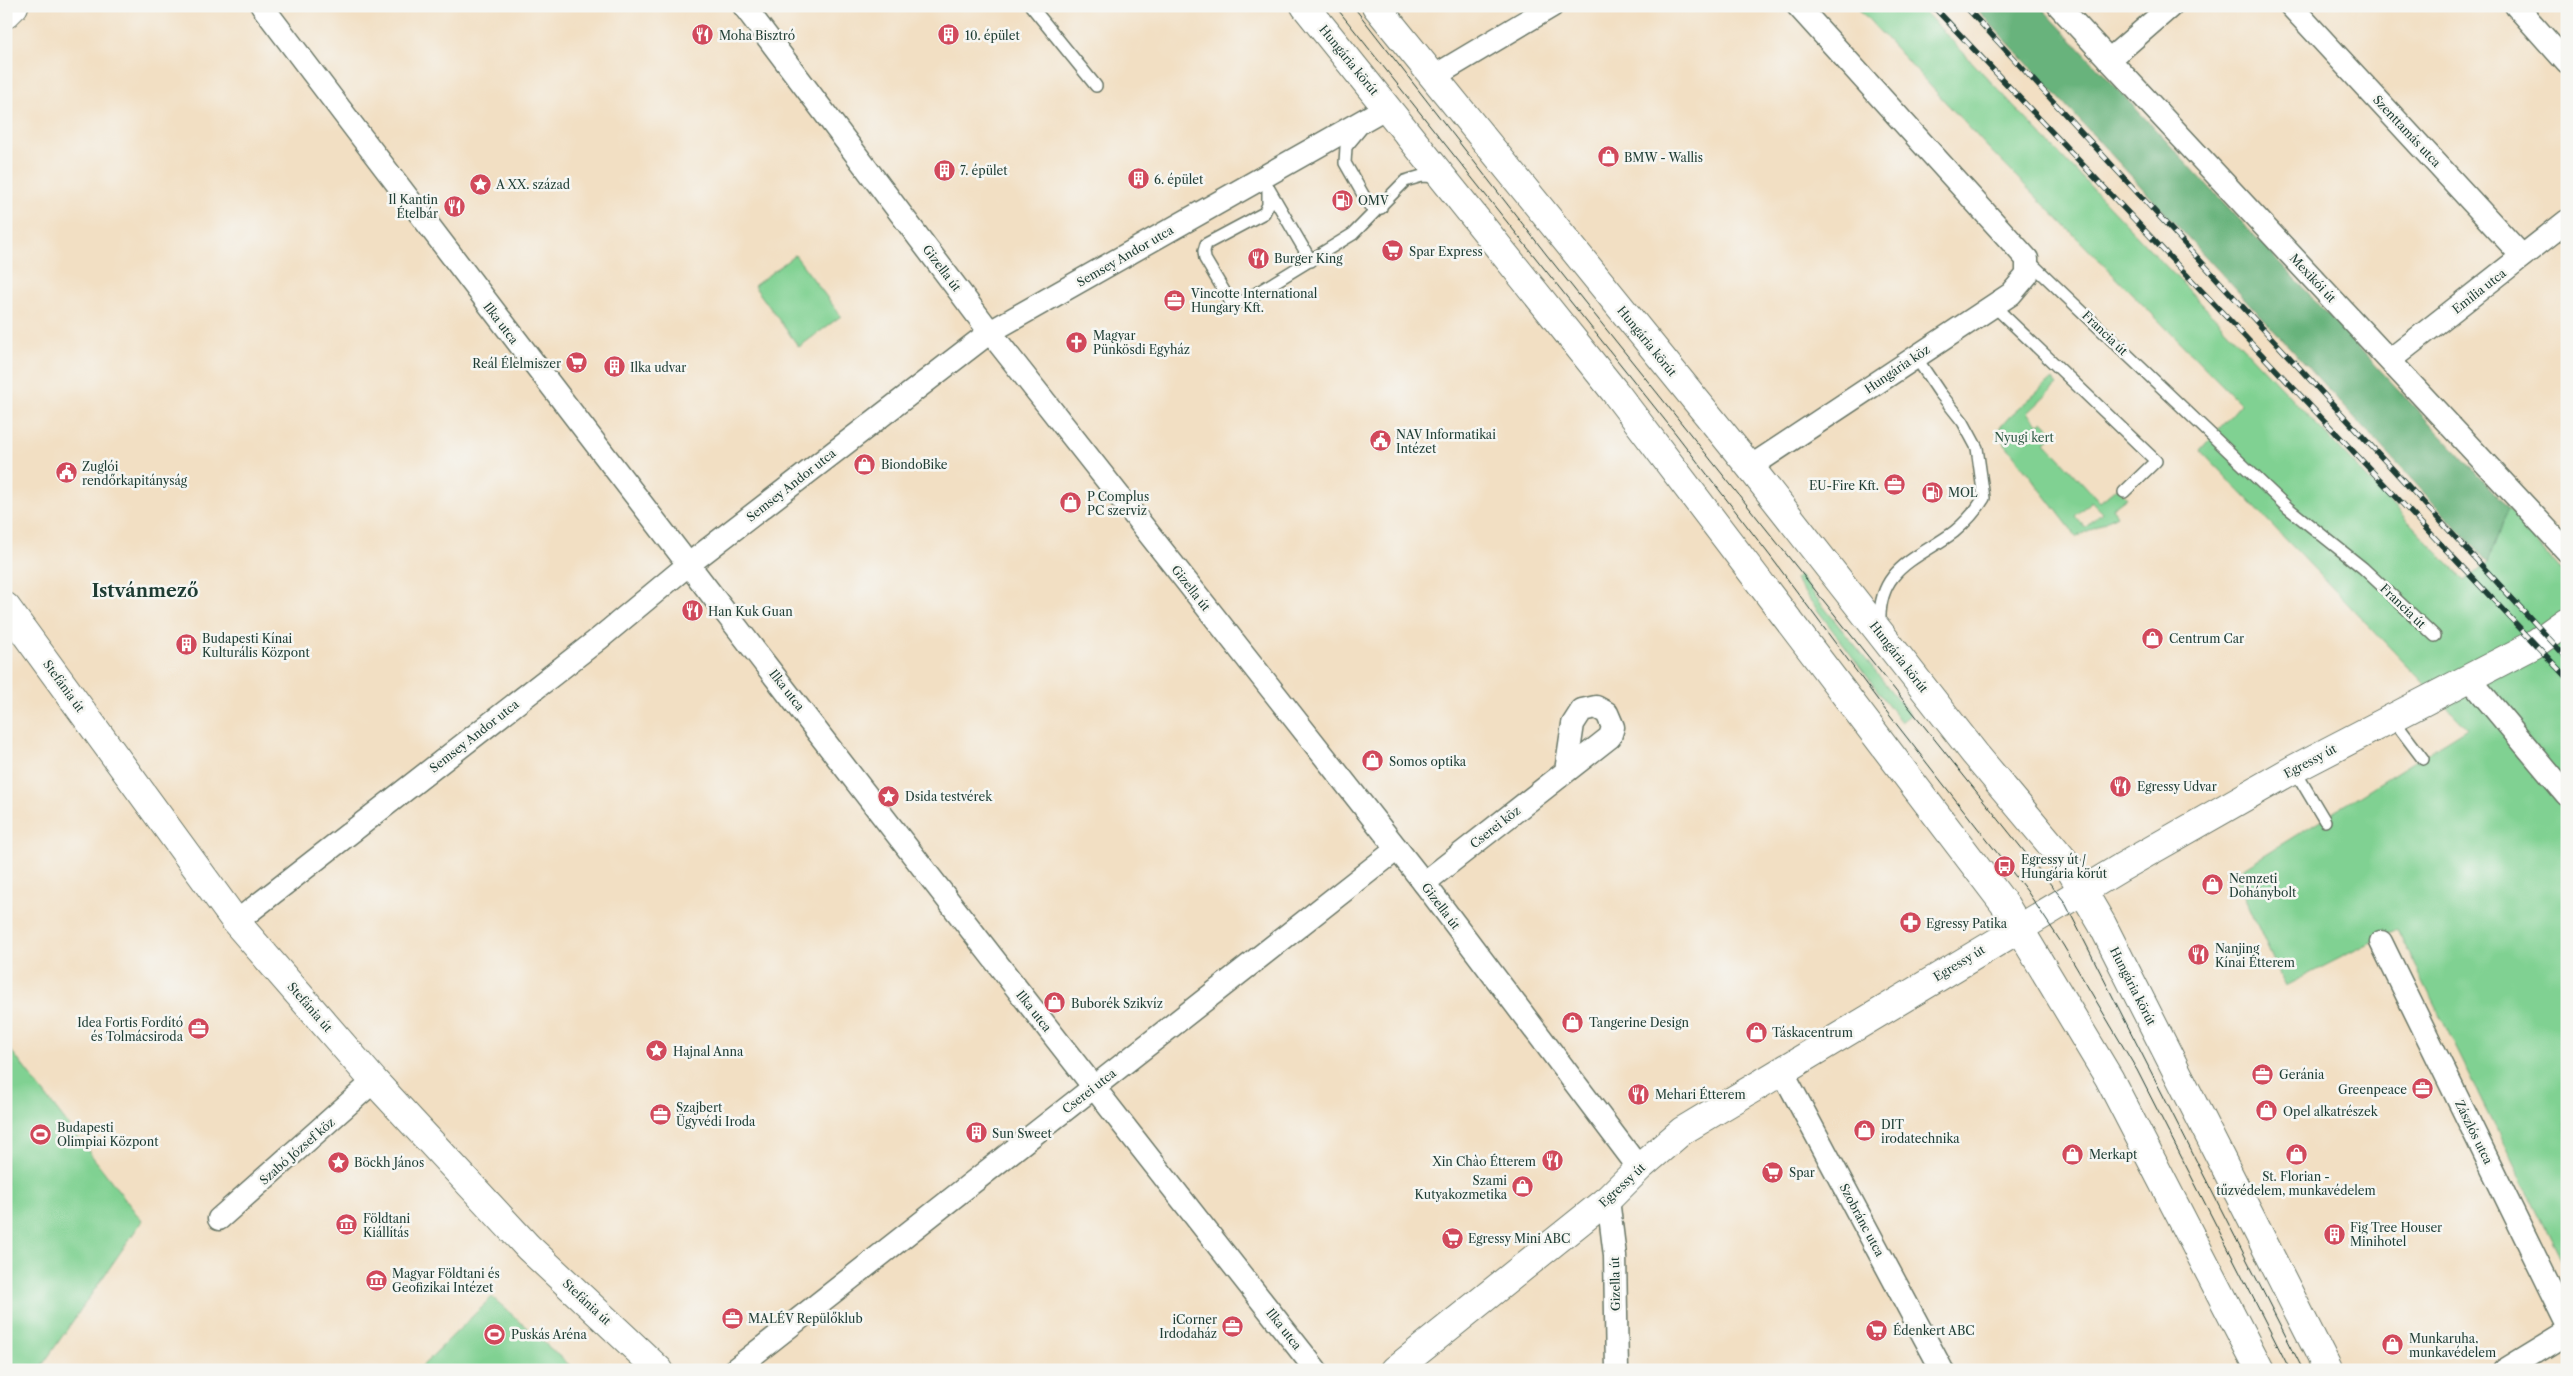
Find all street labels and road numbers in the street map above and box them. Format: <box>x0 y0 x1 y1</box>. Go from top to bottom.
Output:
street label: Hungária körút <box>1316 22 1382 99</box>
street label: Szenttamás utca <box>2370 92 2444 170</box>
street label: Semsey Andor utca <box>1074 222 1177 290</box>
street label: Gizella út <box>920 242 965 295</box>
street label: Mexikói út <box>2287 251 2340 306</box>
street label: Emília utca <box>2449 265 2509 317</box>
street label: Ilka utca <box>480 299 522 347</box>
street label: Hungária körút <box>1614 303 1680 380</box>
street label: Francia út <box>2079 308 2131 359</box>
street label: Hungária köz <box>1861 342 1933 396</box>
street label: Semsey Andor utca <box>743 445 839 525</box>
street label: Gizella út <box>1168 562 1214 615</box>
street label: Francia út <box>2377 581 2429 632</box>
street label: Hungária körút <box>1867 618 1932 696</box>
street label: Stefánia út <box>40 657 88 716</box>
street label: Ilka utca <box>766 666 808 714</box>
street label: Semsey Andor utca <box>426 696 522 776</box>
street label: Egressy út <box>2281 741 2340 781</box>
street label: Cserei köz <box>1467 803 1523 851</box>
street label: Gizella út <box>1419 880 1464 933</box>
street label: Egressy út <box>1931 941 1988 984</box>
street label: Hungária körút <box>2107 944 2160 1028</box>
street label: Stefánia út <box>284 979 336 1035</box>
street label: Ilka utca <box>1013 987 1055 1035</box>
street label: Cserei utca <box>1059 1065 1119 1117</box>
street label: Zászlós utca <box>2452 1097 2496 1167</box>
street label: Szabó József köz <box>256 1114 338 1188</box>
street label: Egressy út <box>1596 1159 1649 1210</box>
street label: Szobránc utca <box>1836 1181 1888 1260</box>
street label: Gizella út <box>1607 1256 1623 1311</box>
street label: Stefánia út <box>560 1276 615 1329</box>
street label: Ilka utca <box>1263 1305 1305 1353</box>

